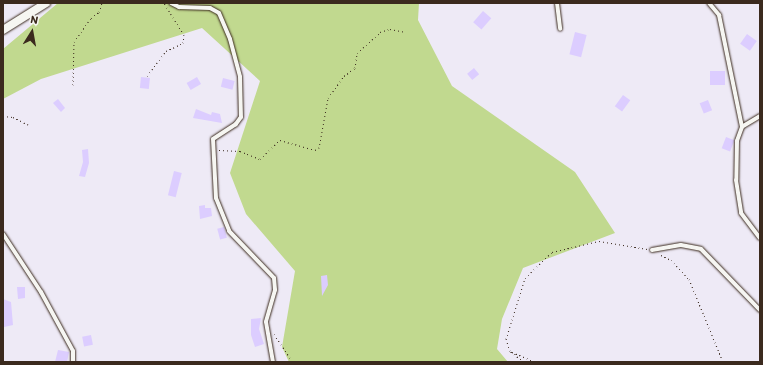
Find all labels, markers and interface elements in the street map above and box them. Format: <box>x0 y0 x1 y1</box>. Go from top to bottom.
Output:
north arrow <box>12 12 52 52</box>
text: N <box>29 13 39 27</box>

